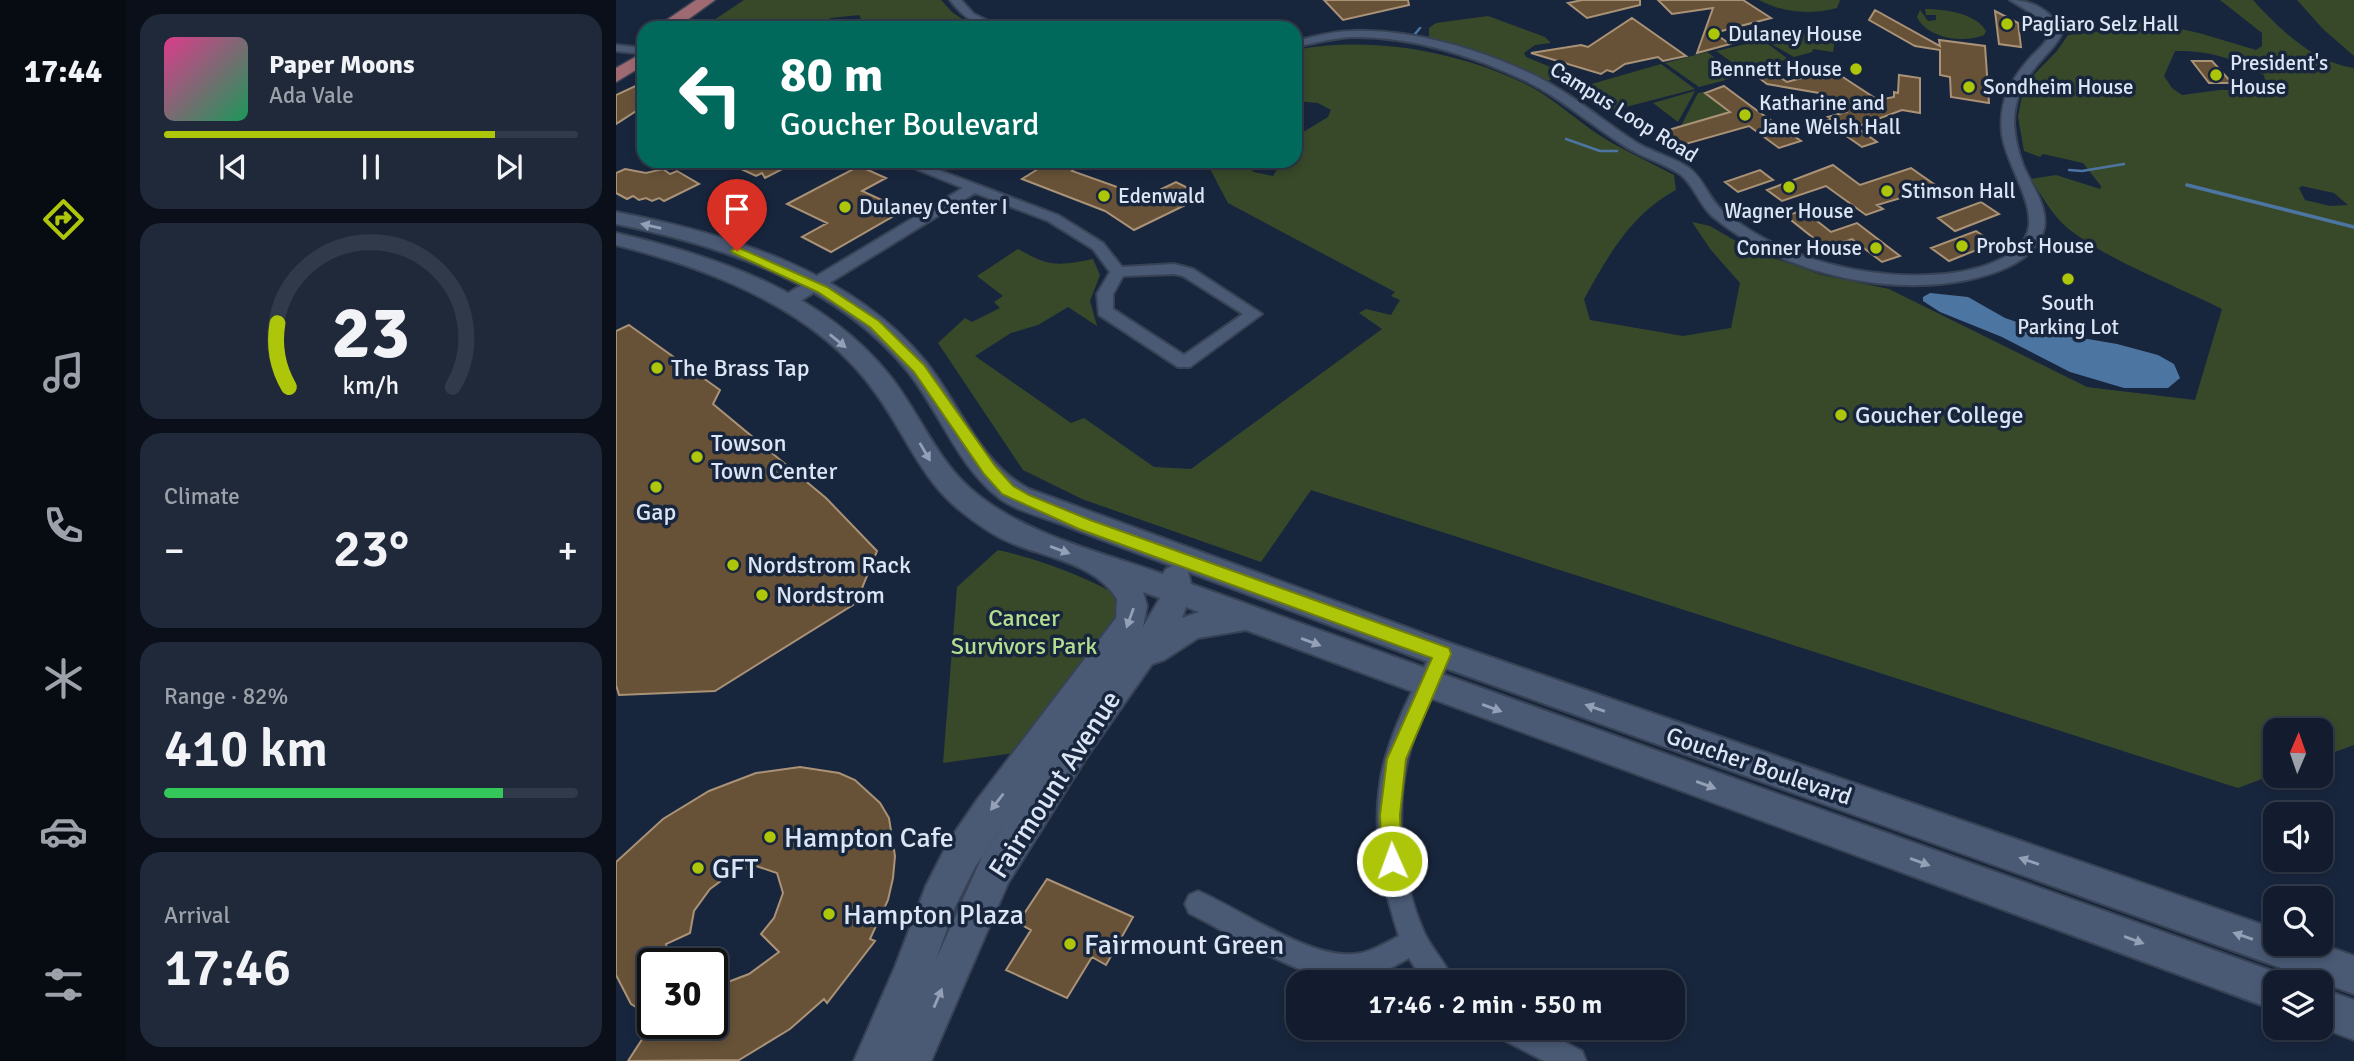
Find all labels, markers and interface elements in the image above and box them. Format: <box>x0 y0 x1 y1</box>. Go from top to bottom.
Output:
place label: Pagliaro Selz Hall <box>2021 11 2179 37</box>
marker: Pagliaro Selz Hall <box>1999 16 2015 32</box>
place label: Dulaney House <box>1728 21 1862 47</box>
marker: Dulaney House <box>1706 26 1722 42</box>
text: 80 m <box>780 45 883 105</box>
text: Paper Moons <box>269 49 415 81</box>
icon: left <box>665 49 756 140</box>
place label: President's House <box>2230 50 2328 100</box>
text: 17:44 <box>24 52 102 91</box>
street label: Campus Loop Road <box>1545 56 1703 168</box>
place label: Bennett House <box>1710 56 1842 82</box>
marker: Bennett House <box>1848 61 1864 77</box>
marker: President's House <box>2208 67 2224 83</box>
place label: Sondheim House <box>1983 74 2133 100</box>
marker: Sondheim House <box>1961 79 1977 95</box>
text: Ada Vale <box>269 81 354 110</box>
place label: Katharine and Jane Welsh Hall <box>1759 90 1901 140</box>
text: Goucher Boulevard <box>780 105 1039 144</box>
marker: Katharine and Jane Welsh Hall <box>1737 107 1753 123</box>
icon: previous <box>214 148 252 186</box>
icon: pause <box>352 148 390 186</box>
icon: next <box>490 148 528 186</box>
place label: Stimson Hall <box>1901 178 2016 204</box>
pin <box>707 179 767 251</box>
marker: Wagner House <box>1781 179 1797 195</box>
place label: Edenwald <box>1118 183 1205 209</box>
marker: Stimson Hall <box>1879 183 1895 199</box>
marker: Edenwald <box>1096 188 1112 204</box>
icon: arrive <box>718 190 756 228</box>
place label: Dulaney Center I <box>859 194 1008 220</box>
icon: directions <box>39 195 88 244</box>
place label: Wagner House <box>1724 198 1854 224</box>
marker: Dulaney Center I <box>837 199 853 215</box>
one-way arrow <box>640 220 662 231</box>
place label: Probst House <box>1976 233 2094 259</box>
place label: Conner House <box>1737 235 1862 261</box>
marker: Probst House <box>1954 238 1970 254</box>
marker: Conner House <box>1868 240 1884 256</box>
marker: South Parking Lot <box>2060 271 2076 287</box>
text: 23 <box>332 290 410 379</box>
place label: South Parking Lot <box>2017 290 2119 340</box>
one-way arrow <box>828 333 846 348</box>
icon: music <box>39 348 88 397</box>
place label: The Brass Tap <box>671 353 809 383</box>
marker: The Brass Tap <box>649 360 665 376</box>
text: km/h <box>343 370 399 401</box>
place label: Goucher College <box>1855 400 2024 430</box>
marker: Goucher College <box>1833 407 1849 423</box>
place label: Towson Town Center <box>711 428 837 486</box>
one-way arrow <box>919 442 931 461</box>
marker: Towson Town Center <box>689 449 705 465</box>
marker: Gap <box>648 479 664 495</box>
text: Climate <box>164 482 240 511</box>
place label: Gap <box>636 497 676 527</box>
icon: phone <box>39 501 88 550</box>
text: 23° <box>333 517 409 581</box>
text: − <box>164 527 185 574</box>
text: + <box>557 527 578 574</box>
one-way arrow <box>1049 545 1070 556</box>
place label: Nordstrom Rack <box>747 550 911 580</box>
marker: Nordstrom Rack <box>725 557 741 573</box>
place label: Nordstrom <box>776 580 885 610</box>
marker: Nordstrom <box>754 587 770 603</box>
park label: Cancer Survivors Park <box>951 603 1097 661</box>
one-way arrow <box>1124 608 1135 629</box>
one-way arrow <box>1301 637 1322 648</box>
icon: climate <box>39 654 88 703</box>
text: Range · 82% <box>164 682 288 711</box>
street label: Fairmount Avenue <box>982 684 1128 885</box>
one-way arrow <box>1481 702 1502 713</box>
one-way arrow <box>1585 702 1606 713</box>
text: 410 km <box>164 717 328 781</box>
north arrow <box>2263 718 2333 788</box>
map controls <box>2263 718 2333 1040</box>
street label: Goucher Boulevard <box>1662 720 1856 812</box>
one-way arrow <box>1695 780 1716 791</box>
one-way arrow <box>989 792 1004 810</box>
button: sound <box>2263 802 2333 872</box>
icon: car <box>39 807 88 856</box>
place label: Hampton Cafe <box>784 821 954 855</box>
position arrow <box>1355 824 1429 898</box>
marker: Hampton Cafe <box>762 829 778 845</box>
place label: GFT <box>712 852 759 886</box>
one-way arrow <box>2018 855 2039 866</box>
one-way arrow <box>1909 857 1930 868</box>
marker: GFT <box>690 860 706 876</box>
button: search <box>2263 886 2333 956</box>
place label: Hampton Plaza <box>843 898 1024 932</box>
text: Arrival <box>164 901 230 930</box>
marker: Hampton Plaza <box>821 906 837 922</box>
place label: Fairmount Green <box>1084 928 1284 962</box>
one-way arrow <box>2233 930 2254 941</box>
one-way arrow <box>2123 935 2144 946</box>
text: 17:46 <box>164 936 291 1000</box>
marker: Fairmount Green <box>1062 936 1078 952</box>
speed limit sign: 30 <box>637 948 728 1039</box>
icon: filters <box>39 960 88 1009</box>
button: layers <box>2263 970 2333 1040</box>
one-way arrow <box>932 988 944 1008</box>
text: 17:46 · 2 min · 550 m <box>1369 989 1602 1021</box>

